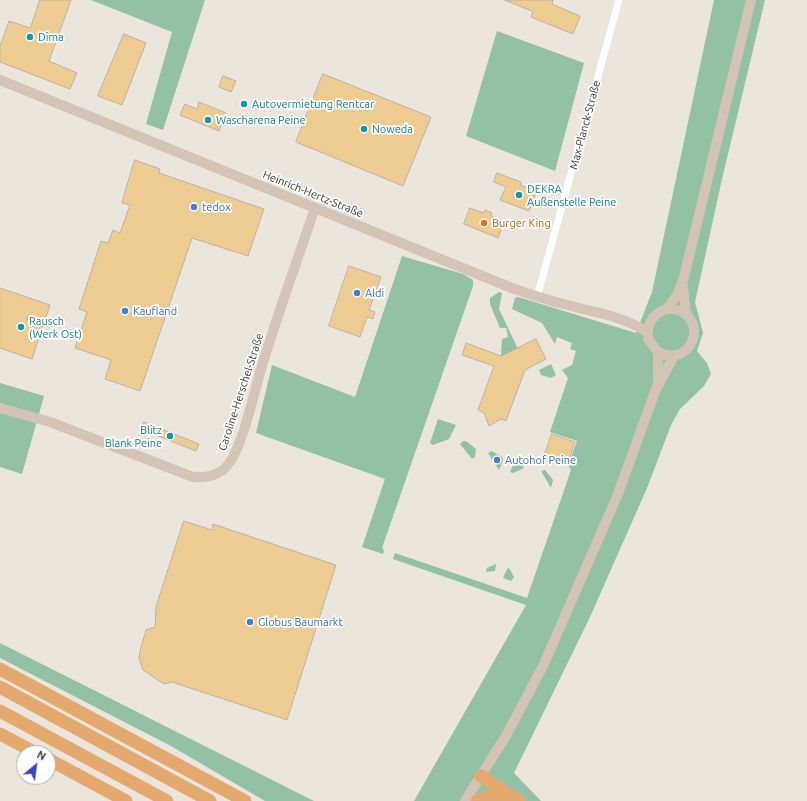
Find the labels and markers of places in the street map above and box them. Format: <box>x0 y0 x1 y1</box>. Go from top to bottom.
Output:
place label: Dima <box>38 30 64 44</box>
marker: Dima <box>25 32 35 42</box>
place label: Autovermietung Rentcar <box>252 97 374 111</box>
marker: Autovermietung Rentcar <box>239 99 249 109</box>
place label: Wascharena Peine <box>216 113 306 127</box>
marker: Wascharena Peine <box>203 115 213 125</box>
place label: Noweda <box>372 122 413 136</box>
marker: Noweda <box>359 124 369 134</box>
place label: DEKRA Außenstelle Peine <box>527 182 616 208</box>
marker: DEKRA Außenstelle Peine <box>514 190 524 200</box>
place label: tedox <box>202 200 231 214</box>
marker: tedox <box>189 202 199 212</box>
place label: Burger King <box>492 216 551 230</box>
marker: Burger King <box>479 218 489 228</box>
place label: Aldi <box>365 286 384 300</box>
marker: Aldi <box>352 288 362 298</box>
place label: Kaufland <box>133 304 177 318</box>
marker: Kaufland <box>120 306 130 316</box>
place label: Rausch (Werk Ost) <box>29 314 82 340</box>
marker: Rausch (Werk Ost) <box>16 322 26 332</box>
place label: Blitz Blank Peine <box>105 423 162 449</box>
marker: Blitz Blank Peine <box>165 431 175 441</box>
place label: Autohof Peine <box>505 453 576 467</box>
marker: Autohof Peine <box>492 455 502 465</box>
place label: Globus Baumarkt <box>258 615 343 629</box>
marker: Globus Baumarkt <box>245 617 255 627</box>

